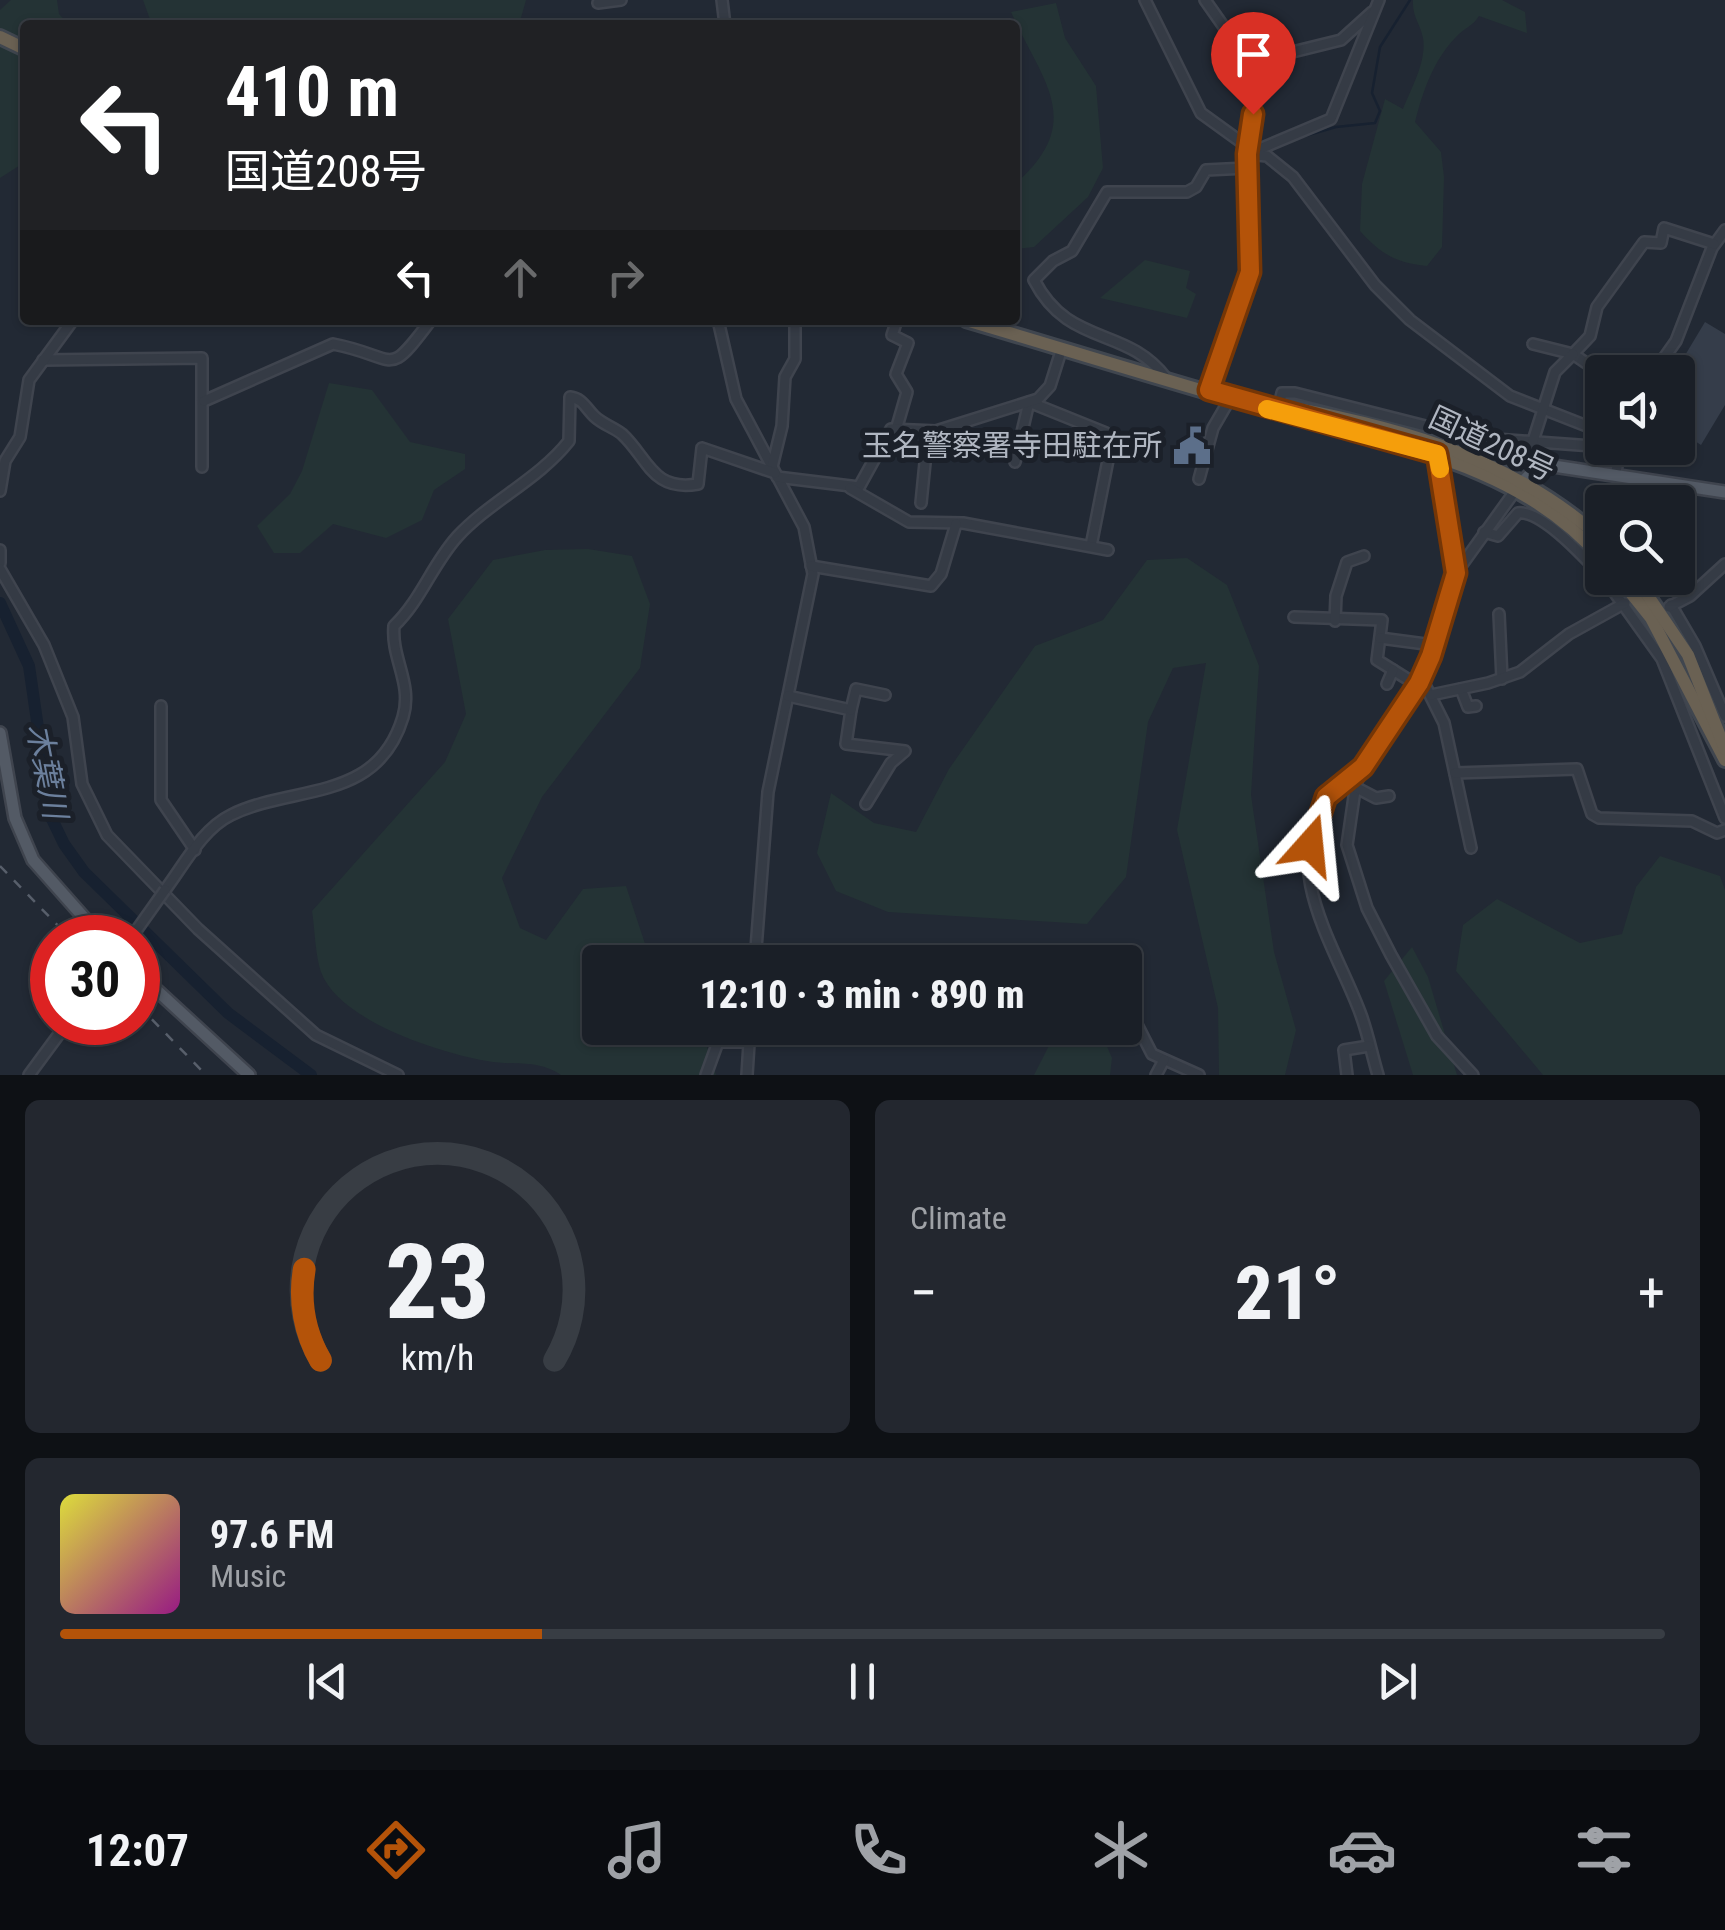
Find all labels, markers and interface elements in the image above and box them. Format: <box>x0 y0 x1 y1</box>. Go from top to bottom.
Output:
pin <box>1211 12 1296 115</box>
icon: arrive <box>1226 27 1281 82</box>
text: 410 m <box>225 51 399 133</box>
icon: left <box>60 60 190 190</box>
text: 国道208号 <box>225 145 427 198</box>
icon: left <box>388 250 443 305</box>
icon: ahead <box>493 250 548 305</box>
icon: right <box>598 250 653 305</box>
map controls <box>1585 355 1695 595</box>
button: sound <box>1585 355 1695 465</box>
street label: 国道208号 <box>1424 399 1561 488</box>
public building icon: 玉名警察署寺田駐在所 <box>1171 425 1213 467</box>
place label: 玉名警察署寺田駐在所 <box>862 428 1162 463</box>
button: search <box>1585 485 1695 595</box>
water label: 木葉川 <box>19 720 75 825</box>
position arrow <box>1258 793 1362 897</box>
speed limit sign: 30 <box>30 915 160 1045</box>
text: 12:10 · 3 min · 890 m <box>700 973 1024 1017</box>
text: Climate <box>910 1199 1007 1237</box>
text: 23 <box>385 1222 490 1343</box>
text: 21° <box>1235 1249 1340 1337</box>
text: − <box>910 1261 938 1325</box>
text: + <box>1638 1261 1665 1325</box>
text: km/h <box>401 1337 474 1379</box>
text: 97.6 FM <box>210 1513 334 1557</box>
text: Music <box>210 1557 286 1595</box>
icon: previous <box>300 1654 355 1709</box>
icon: pause <box>835 1654 890 1709</box>
icon: next <box>1370 1654 1425 1709</box>
icon: directions <box>361 1815 431 1885</box>
icon: music <box>602 1815 672 1885</box>
icon: phone <box>844 1815 914 1885</box>
icon: climate <box>1086 1815 1156 1885</box>
icon: car <box>1327 1815 1397 1885</box>
icon: filters <box>1569 1815 1639 1885</box>
text: 12:07 <box>86 1824 189 1877</box>

